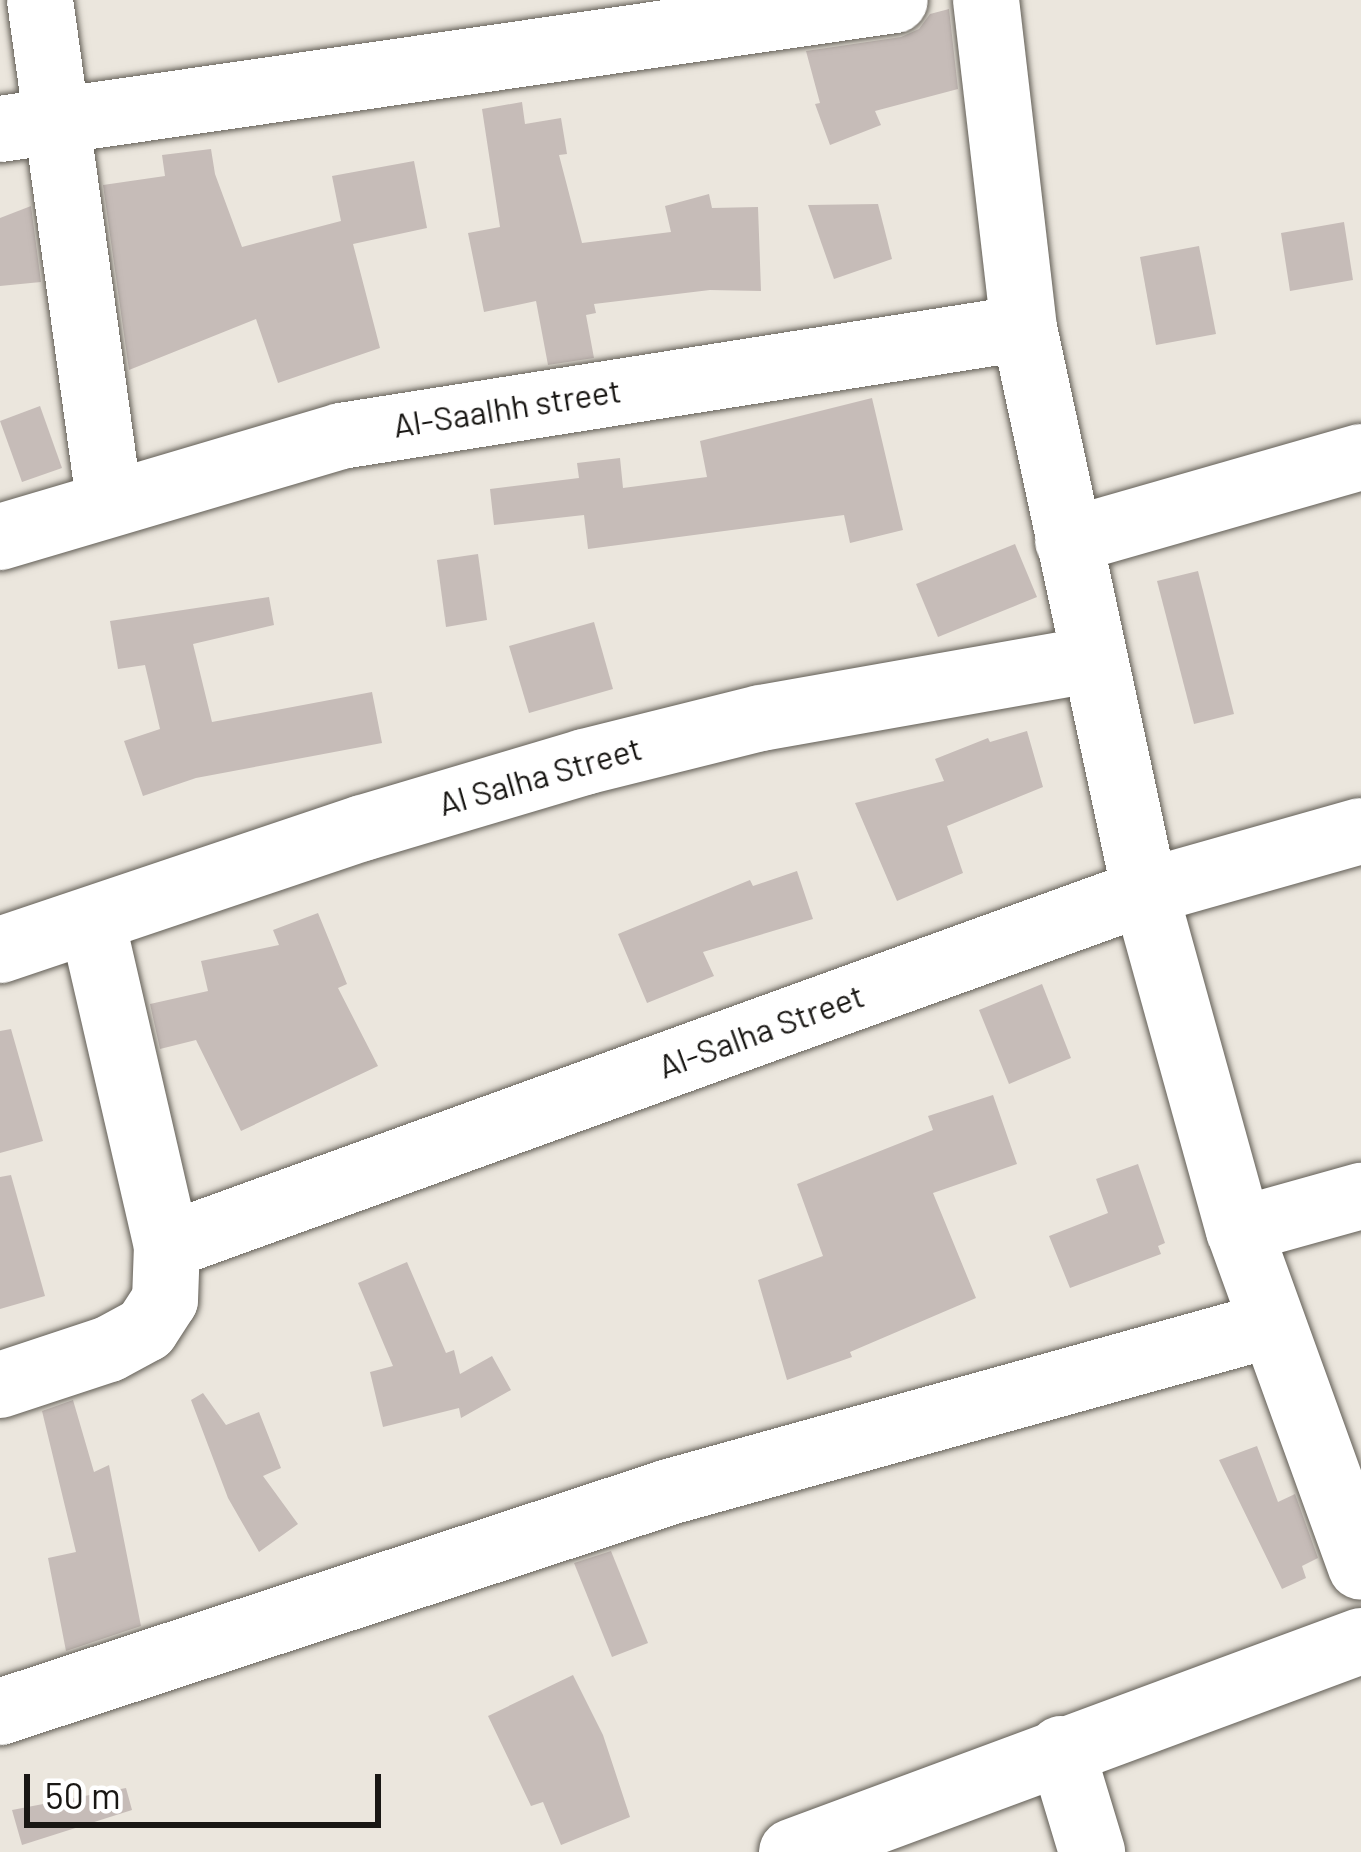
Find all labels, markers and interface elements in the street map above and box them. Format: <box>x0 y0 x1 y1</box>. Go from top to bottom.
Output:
street label: Al-Saalhh street <box>390 370 624 446</box>
street label: Al Salha Street <box>434 728 646 824</box>
street label: Al-Salha Street <box>653 976 869 1086</box>
scale bar <box>30 1750 387 1824</box>
text: 50 m <box>45 1773 121 1816</box>

